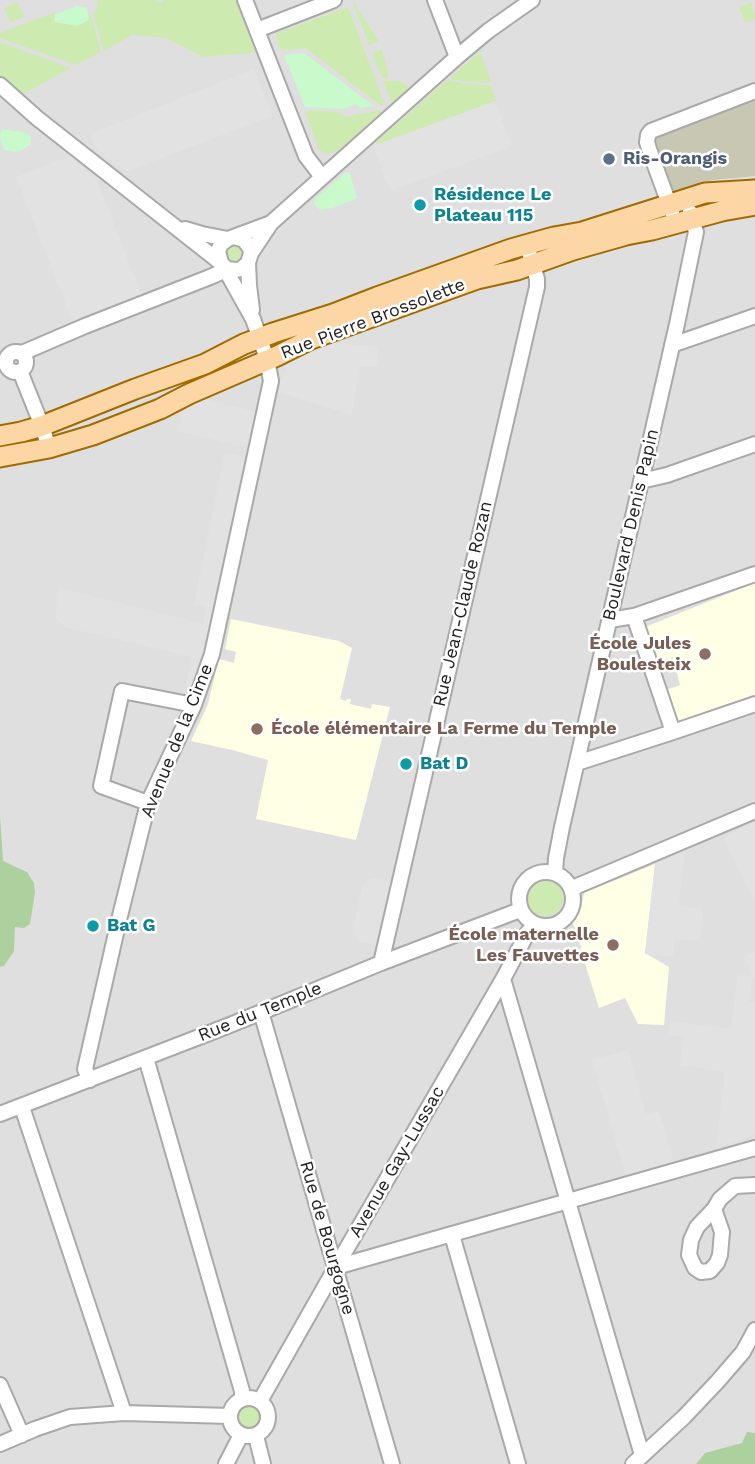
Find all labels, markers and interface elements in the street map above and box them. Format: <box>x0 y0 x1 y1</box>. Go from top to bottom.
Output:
place label: Ris-Orangis <box>623 148 727 170</box>
marker: Ris-Orangis <box>601 151 617 167</box>
place label: Résidence Le Plateau 115 <box>434 184 551 227</box>
marker: Résidence Le Plateau 115 <box>412 197 428 213</box>
street label: Rue Pierre Brossolette <box>278 274 468 364</box>
street label: Boulevard Denis Papin <box>598 427 664 623</box>
street label: Rue Jean-Claude Rozan <box>429 499 497 709</box>
place label: École Jules Boulesteix <box>589 633 691 676</box>
marker: École Jules Boulesteix <box>697 646 713 662</box>
street label: Avenue de la Cime <box>136 661 218 821</box>
place label: École élémentaire La Ferme du Temple <box>271 718 617 740</box>
marker: École élémentaire La Ferme du Temple <box>249 721 265 737</box>
place label: Bat D <box>420 753 468 775</box>
marker: Bat D <box>398 756 414 772</box>
place label: Bat G <box>107 915 155 937</box>
marker: Bat G <box>85 918 101 934</box>
place label: École maternelle Les Fauvettes <box>449 924 599 967</box>
marker: École maternelle Les Fauvettes <box>605 937 621 953</box>
street label: Rue du Temple <box>195 977 325 1047</box>
street label: Avenue Gay-Lussac <box>345 1082 449 1242</box>
street label: Rue de Bourgogne <box>295 1158 359 1318</box>

